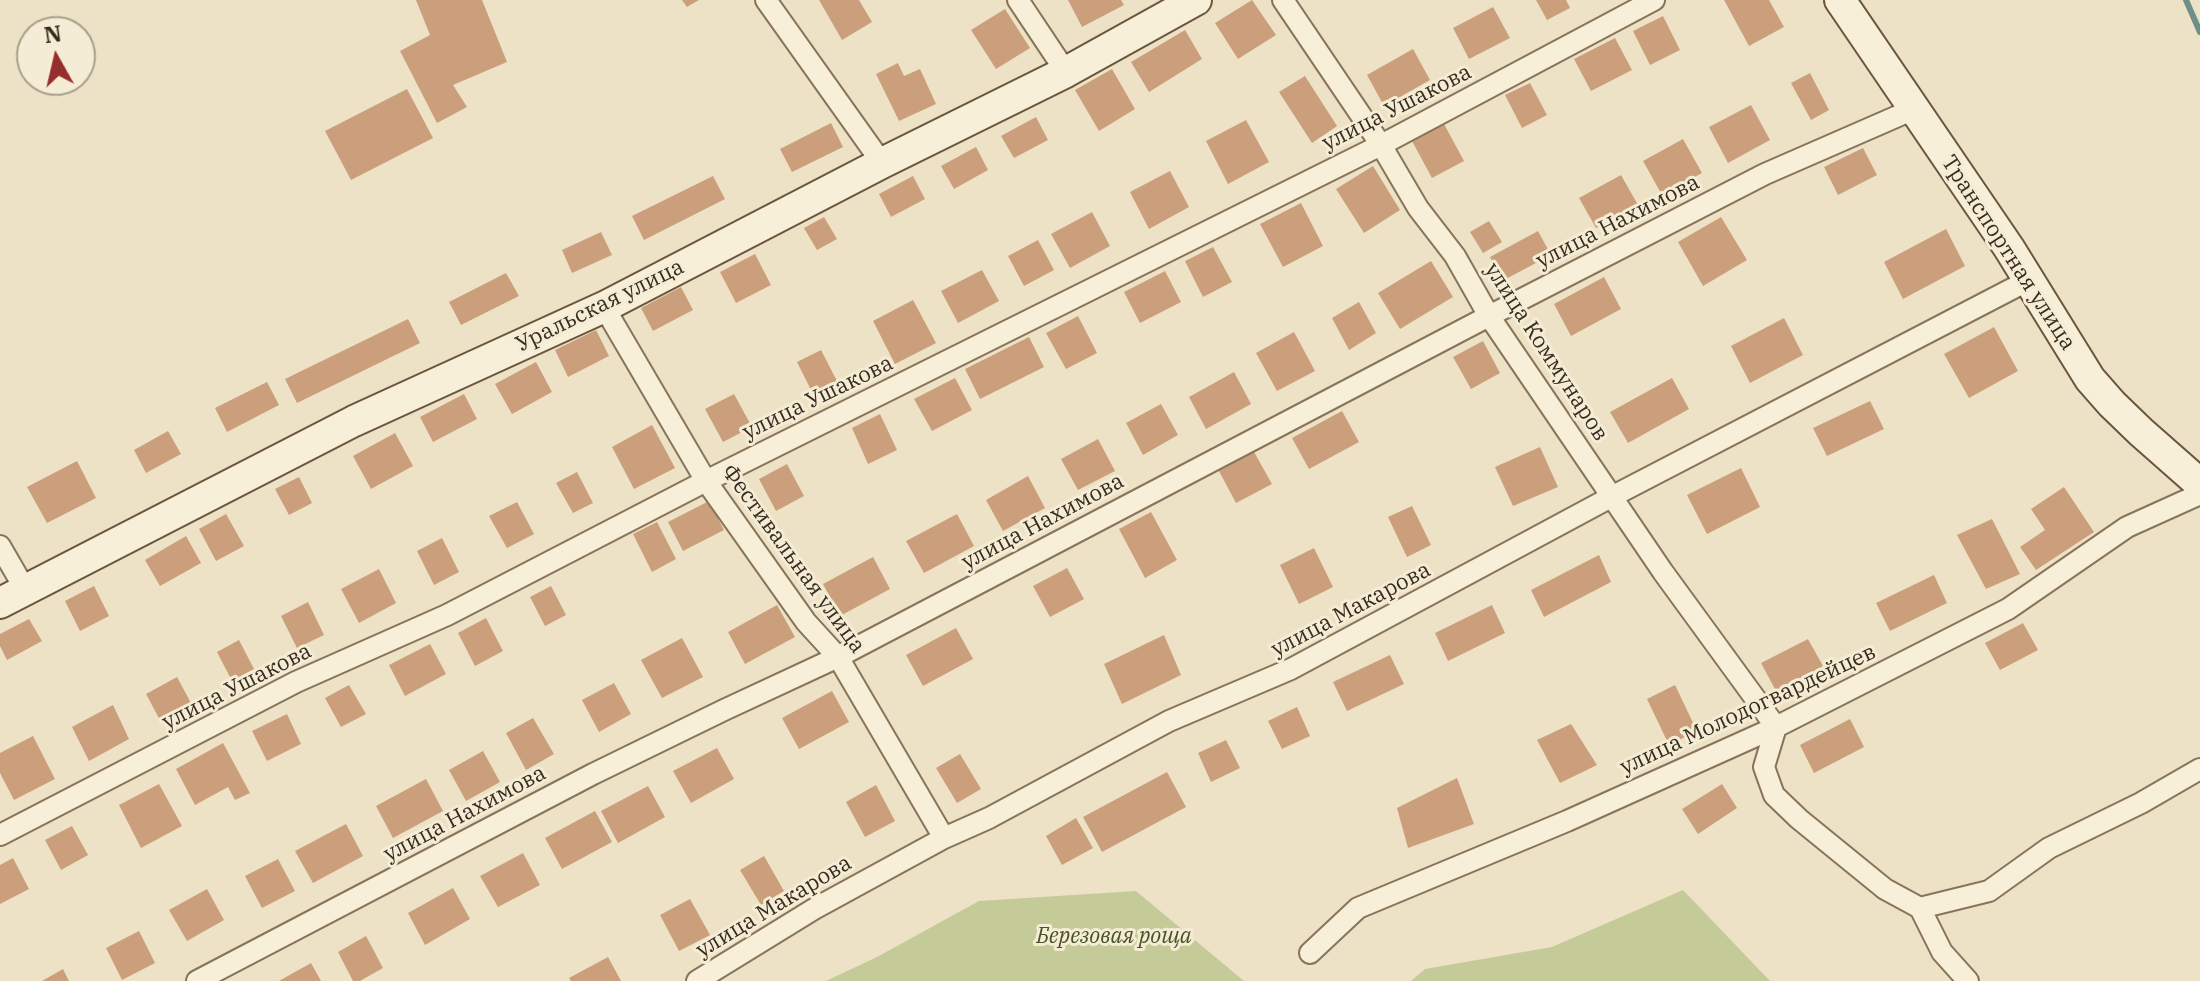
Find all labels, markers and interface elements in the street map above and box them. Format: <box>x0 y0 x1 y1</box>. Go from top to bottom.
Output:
north arrow <box>16 16 96 96</box>
text: N <box>42 18 64 49</box>
street label: улица Ушакова <box>1318 59 1476 157</box>
street label: Транспортная улица <box>1935 151 2081 355</box>
street label: улица Нахимова <box>1532 169 1704 275</box>
street label: Уральская улица <box>512 254 688 358</box>
street label: улица Коммунаров <box>1479 258 1613 446</box>
street label: улица Ушакова <box>739 350 897 446</box>
street label: Фестивальная улица <box>716 460 870 658</box>
street label: улица Нахимова <box>957 468 1129 576</box>
street label: улица Макарова <box>1267 557 1435 663</box>
street label: улица Ушакова <box>158 638 316 736</box>
street label: улица Молодогвардейцев <box>1616 639 1880 781</box>
street label: улица Нахимова <box>379 760 551 868</box>
street label: улица Макарова <box>691 850 857 964</box>
park label: Березовая роща <box>1036 924 1192 950</box>

